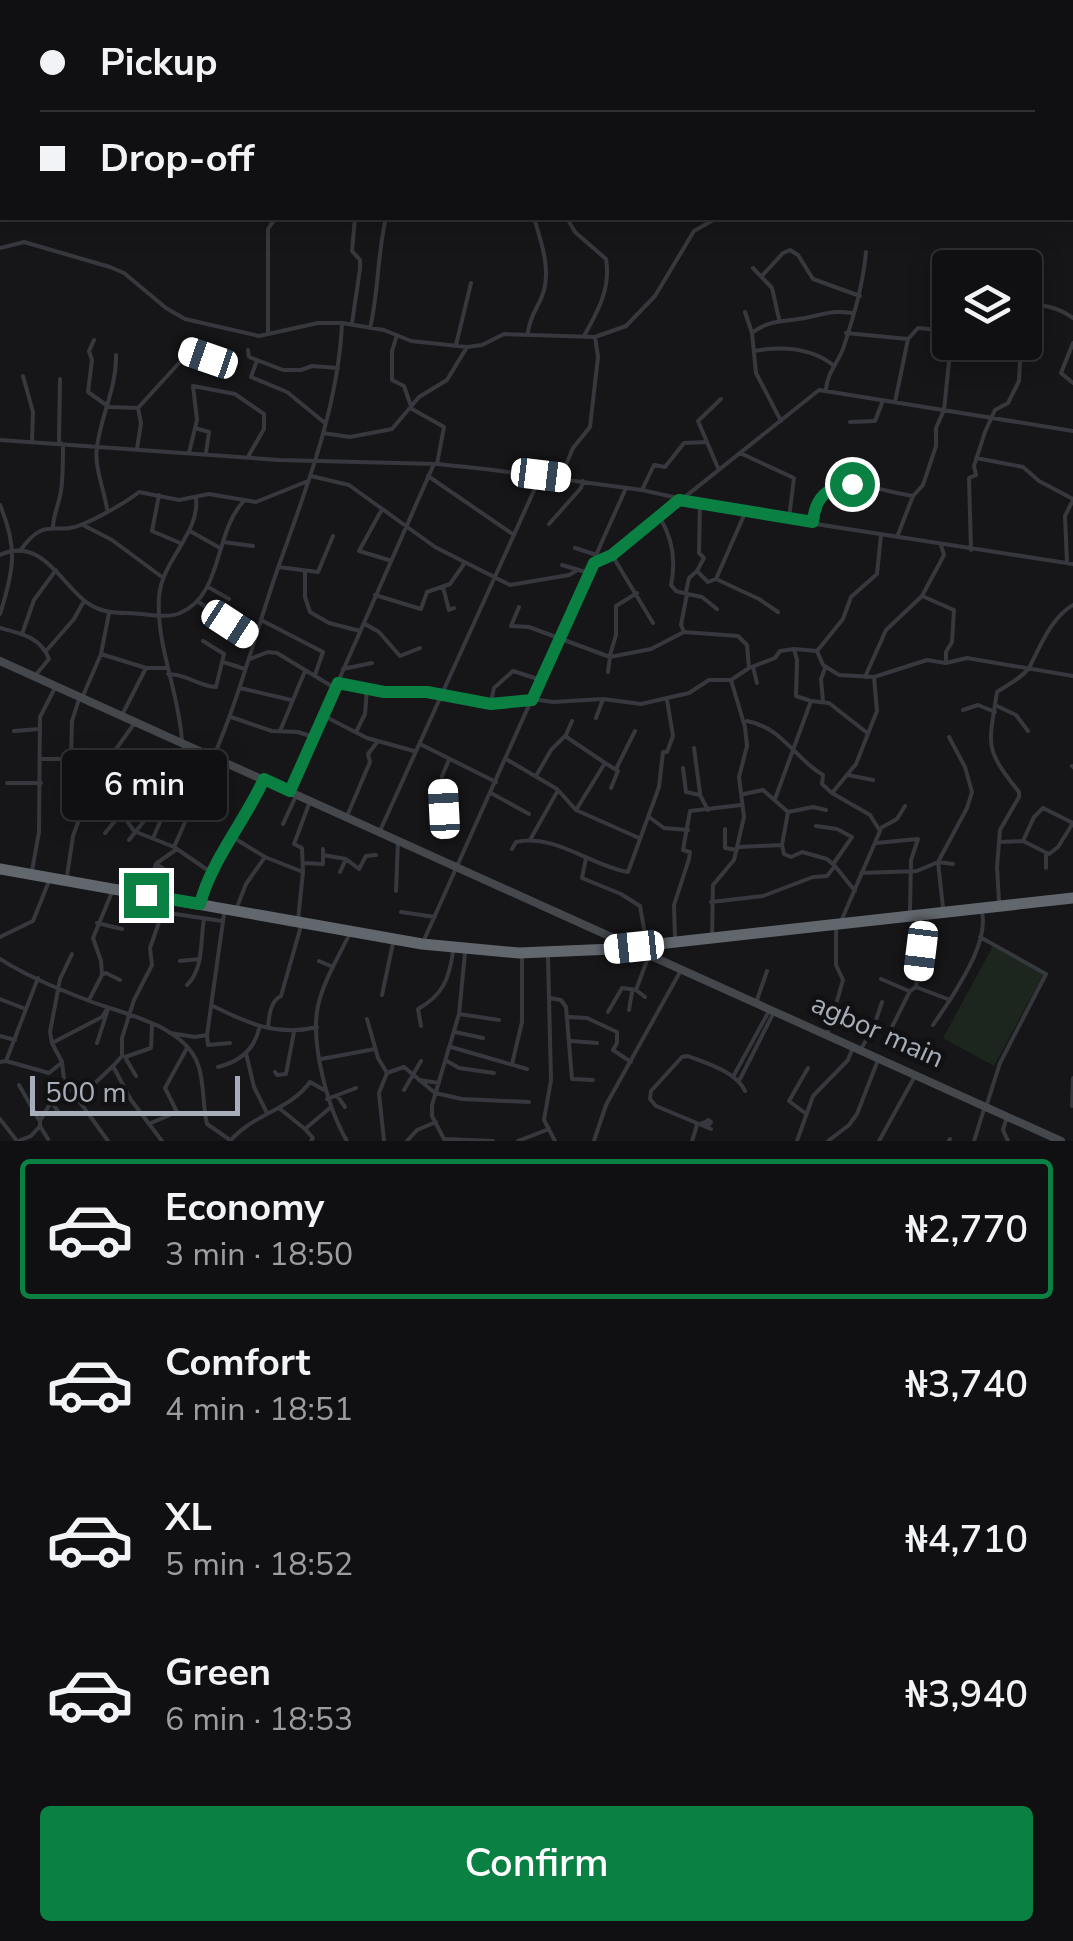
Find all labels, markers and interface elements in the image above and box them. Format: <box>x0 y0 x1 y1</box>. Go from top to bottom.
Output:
text: Pickup <box>100 37 218 88</box>
text: Drop-off <box>100 133 254 184</box>
map controls <box>932 250 1042 360</box>
button: layers <box>932 250 1042 360</box>
car <box>175 334 241 382</box>
car <box>509 456 573 494</box>
route start <box>830 462 875 507</box>
car <box>197 595 263 653</box>
callout: 6 min <box>64 750 228 820</box>
text: 6 min <box>104 763 185 806</box>
car <box>427 778 461 840</box>
route end <box>124 873 169 918</box>
car <box>902 919 940 983</box>
car <box>603 929 665 965</box>
street label: agbor main <box>805 985 950 1077</box>
scale bar <box>30 1071 240 1116</box>
text: 500 m <box>45 1074 127 1112</box>
text: Economy <box>165 1182 324 1233</box>
icon: car <box>45 1184 135 1274</box>
text: ₦2,770 <box>905 1204 1028 1255</box>
text: 3 min · 18:50 <box>165 1233 353 1276</box>
text: Comfort <box>165 1337 310 1388</box>
icon: car <box>45 1339 135 1429</box>
text: ₦3,740 <box>905 1359 1028 1410</box>
text: 4 min · 18:51 <box>165 1388 353 1431</box>
text: XL <box>165 1492 212 1543</box>
icon: car <box>45 1494 135 1584</box>
text: ₦4,710 <box>905 1514 1028 1565</box>
text: 5 min · 18:52 <box>165 1543 353 1586</box>
text: Green <box>165 1647 271 1698</box>
icon: car <box>45 1649 135 1739</box>
text: ₦3,940 <box>905 1669 1028 1720</box>
text: 6 min · 18:53 <box>165 1698 353 1741</box>
button: Confirm <box>40 1806 1033 1921</box>

